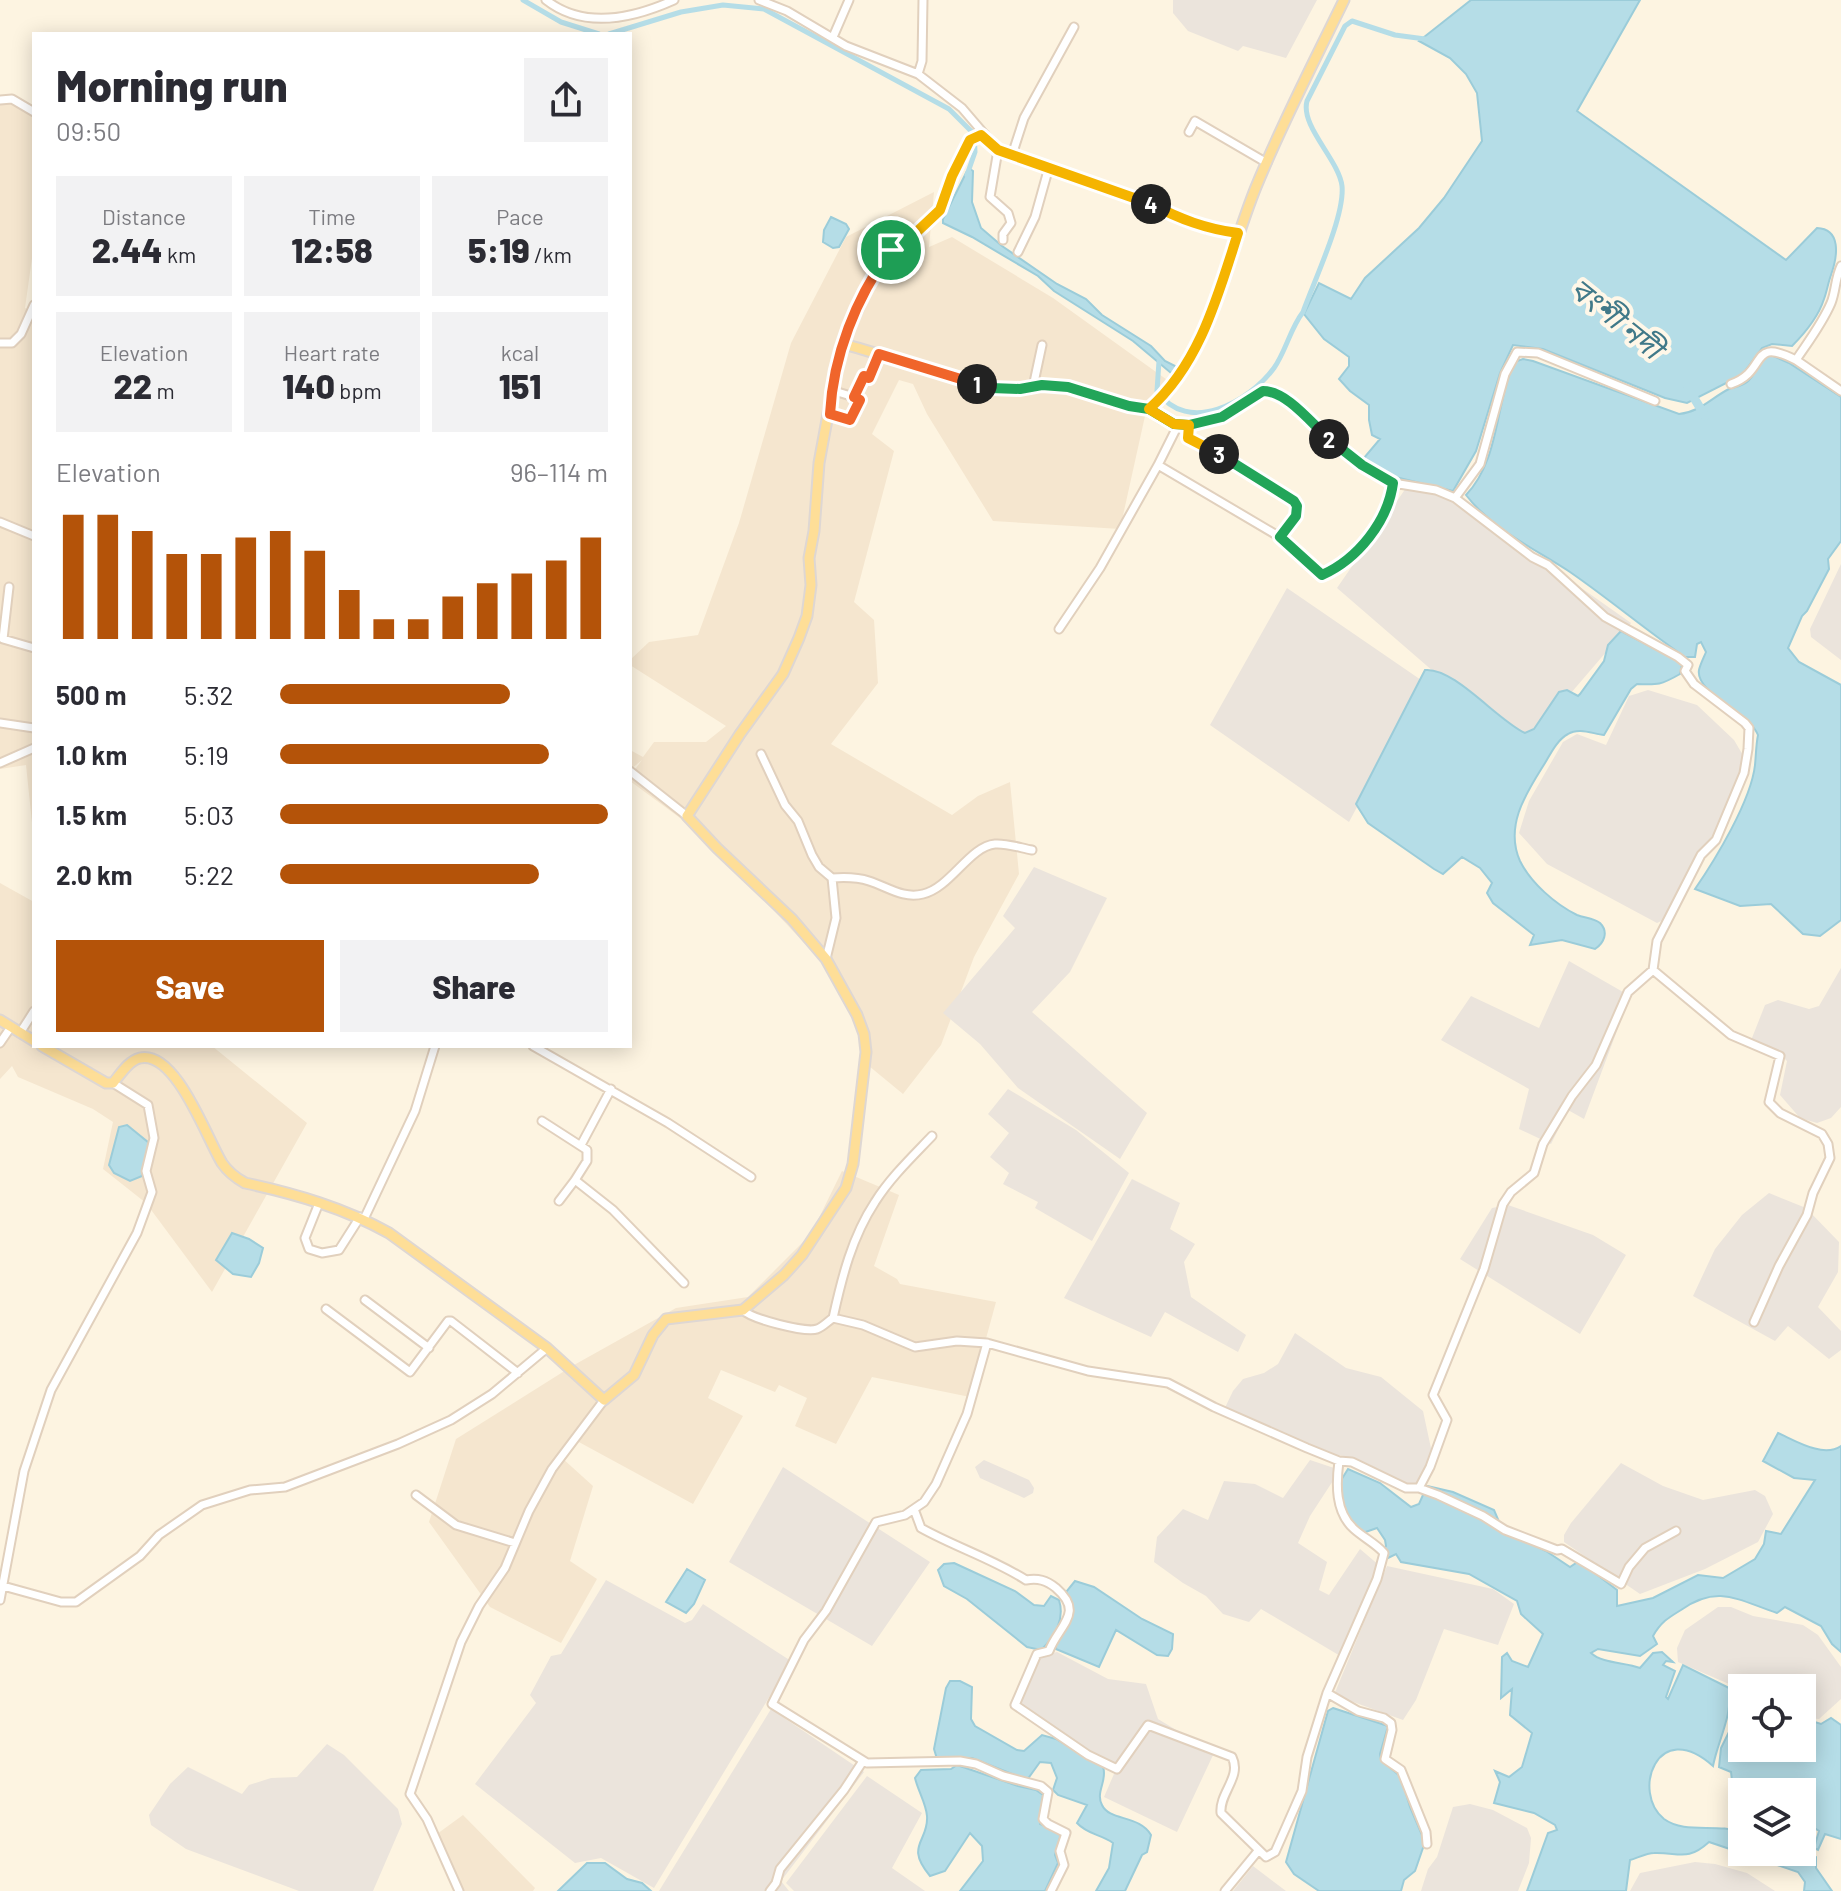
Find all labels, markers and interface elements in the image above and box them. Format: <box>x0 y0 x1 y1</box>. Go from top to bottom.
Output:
text: Morning run <box>56 58 288 111</box>
button: share <box>524 58 608 142</box>
text: 09:50 <box>56 115 121 146</box>
pin: 4 <box>1131 184 1171 224</box>
text: 4 <box>1144 191 1158 217</box>
text: Distance <box>102 203 186 229</box>
text: Time <box>308 203 356 229</box>
text: Pace <box>496 203 544 229</box>
pin <box>857 216 925 284</box>
icon: arrive <box>869 228 913 272</box>
text: 2.44 <box>92 229 163 270</box>
text: 12:58 <box>291 229 373 270</box>
text: 5:19 <box>468 229 530 270</box>
text: km <box>163 241 196 267</box>
text: /km <box>530 241 572 267</box>
water label: বংশী নদী <box>1564 270 1674 369</box>
text: Elevation <box>100 339 188 365</box>
text: Heart rate <box>284 339 380 365</box>
text: kcal <box>501 339 539 365</box>
pin: 1 <box>957 364 997 404</box>
text: 22 <box>113 365 152 406</box>
text: 140 <box>282 365 335 406</box>
text: 151 <box>499 365 541 406</box>
text: 1 <box>973 371 981 397</box>
text: m <box>152 377 175 403</box>
text: bpm <box>335 377 382 403</box>
pin: 2 <box>1309 419 1349 459</box>
text: 2 <box>1323 426 1335 452</box>
pin: 3 <box>1199 434 1239 474</box>
text: 3 <box>1213 441 1225 467</box>
text: Elevation <box>56 456 161 487</box>
text: 96–114 m <box>510 456 608 487</box>
text: 500 m <box>56 679 127 710</box>
text: 5:32 <box>184 679 234 710</box>
text: 1.0 km <box>56 739 127 770</box>
text: 5:19 <box>184 739 229 770</box>
text: 1.5 km <box>56 799 127 830</box>
text: 5:03 <box>184 799 234 830</box>
text: 2.0 km <box>56 859 133 890</box>
text: 5:22 <box>184 859 234 890</box>
button: Save <box>56 940 324 1032</box>
button: Share <box>340 940 608 1032</box>
map controls <box>1728 1674 1816 1866</box>
button: locate <box>1728 1674 1816 1762</box>
button: layers <box>1728 1778 1816 1866</box>

